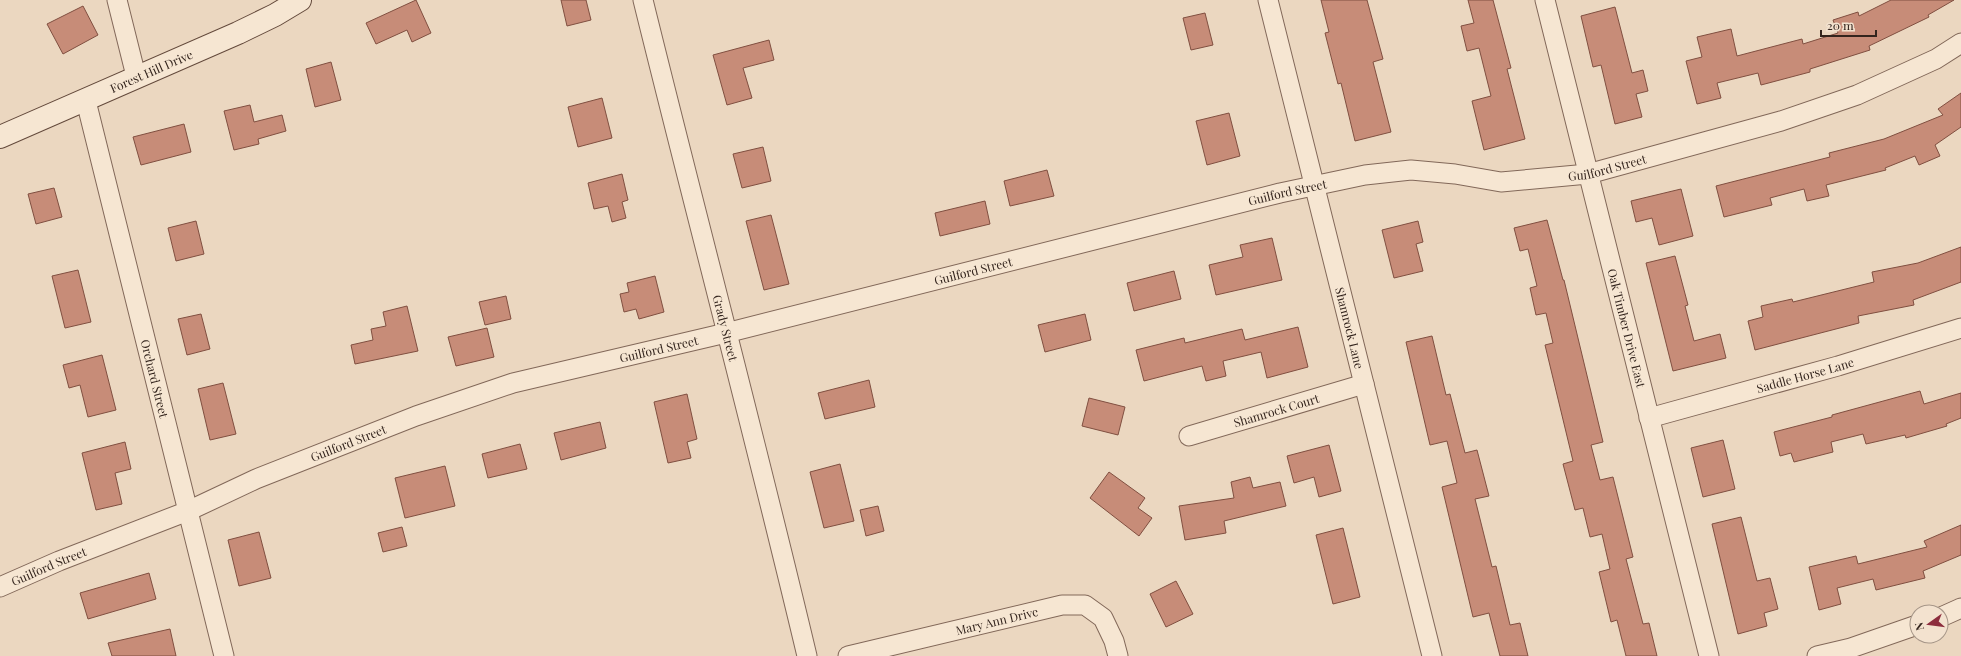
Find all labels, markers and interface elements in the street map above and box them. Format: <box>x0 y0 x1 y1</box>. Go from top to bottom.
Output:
scale bar <box>1821 12 1876 38</box>
text: 20 m <box>1827 17 1854 33</box>
street label: Forest Hill Drive <box>107 46 195 96</box>
street label: Guilford Street <box>1567 150 1649 184</box>
street label: Guilford Street <box>1246 175 1329 209</box>
street label: Guilford Street <box>932 253 1015 288</box>
street label: Oak Timber Drive East <box>1604 267 1650 390</box>
street label: Shamrock Lane <box>1332 285 1368 370</box>
street label: Grady Street <box>710 293 742 363</box>
street label: Guilford Street <box>618 332 700 366</box>
street label: Orchard Street <box>138 338 173 420</box>
street label: Saddle Horse Lane <box>1755 354 1856 396</box>
street label: Shamrock Court <box>1231 390 1322 430</box>
street label: Guilford Street <box>308 420 389 465</box>
street label: Guilford Street <box>9 543 89 589</box>
street label: Mary Ann Drive <box>954 603 1040 638</box>
north arrow <box>1909 604 1949 644</box>
text: N <box>1911 621 1927 632</box>

